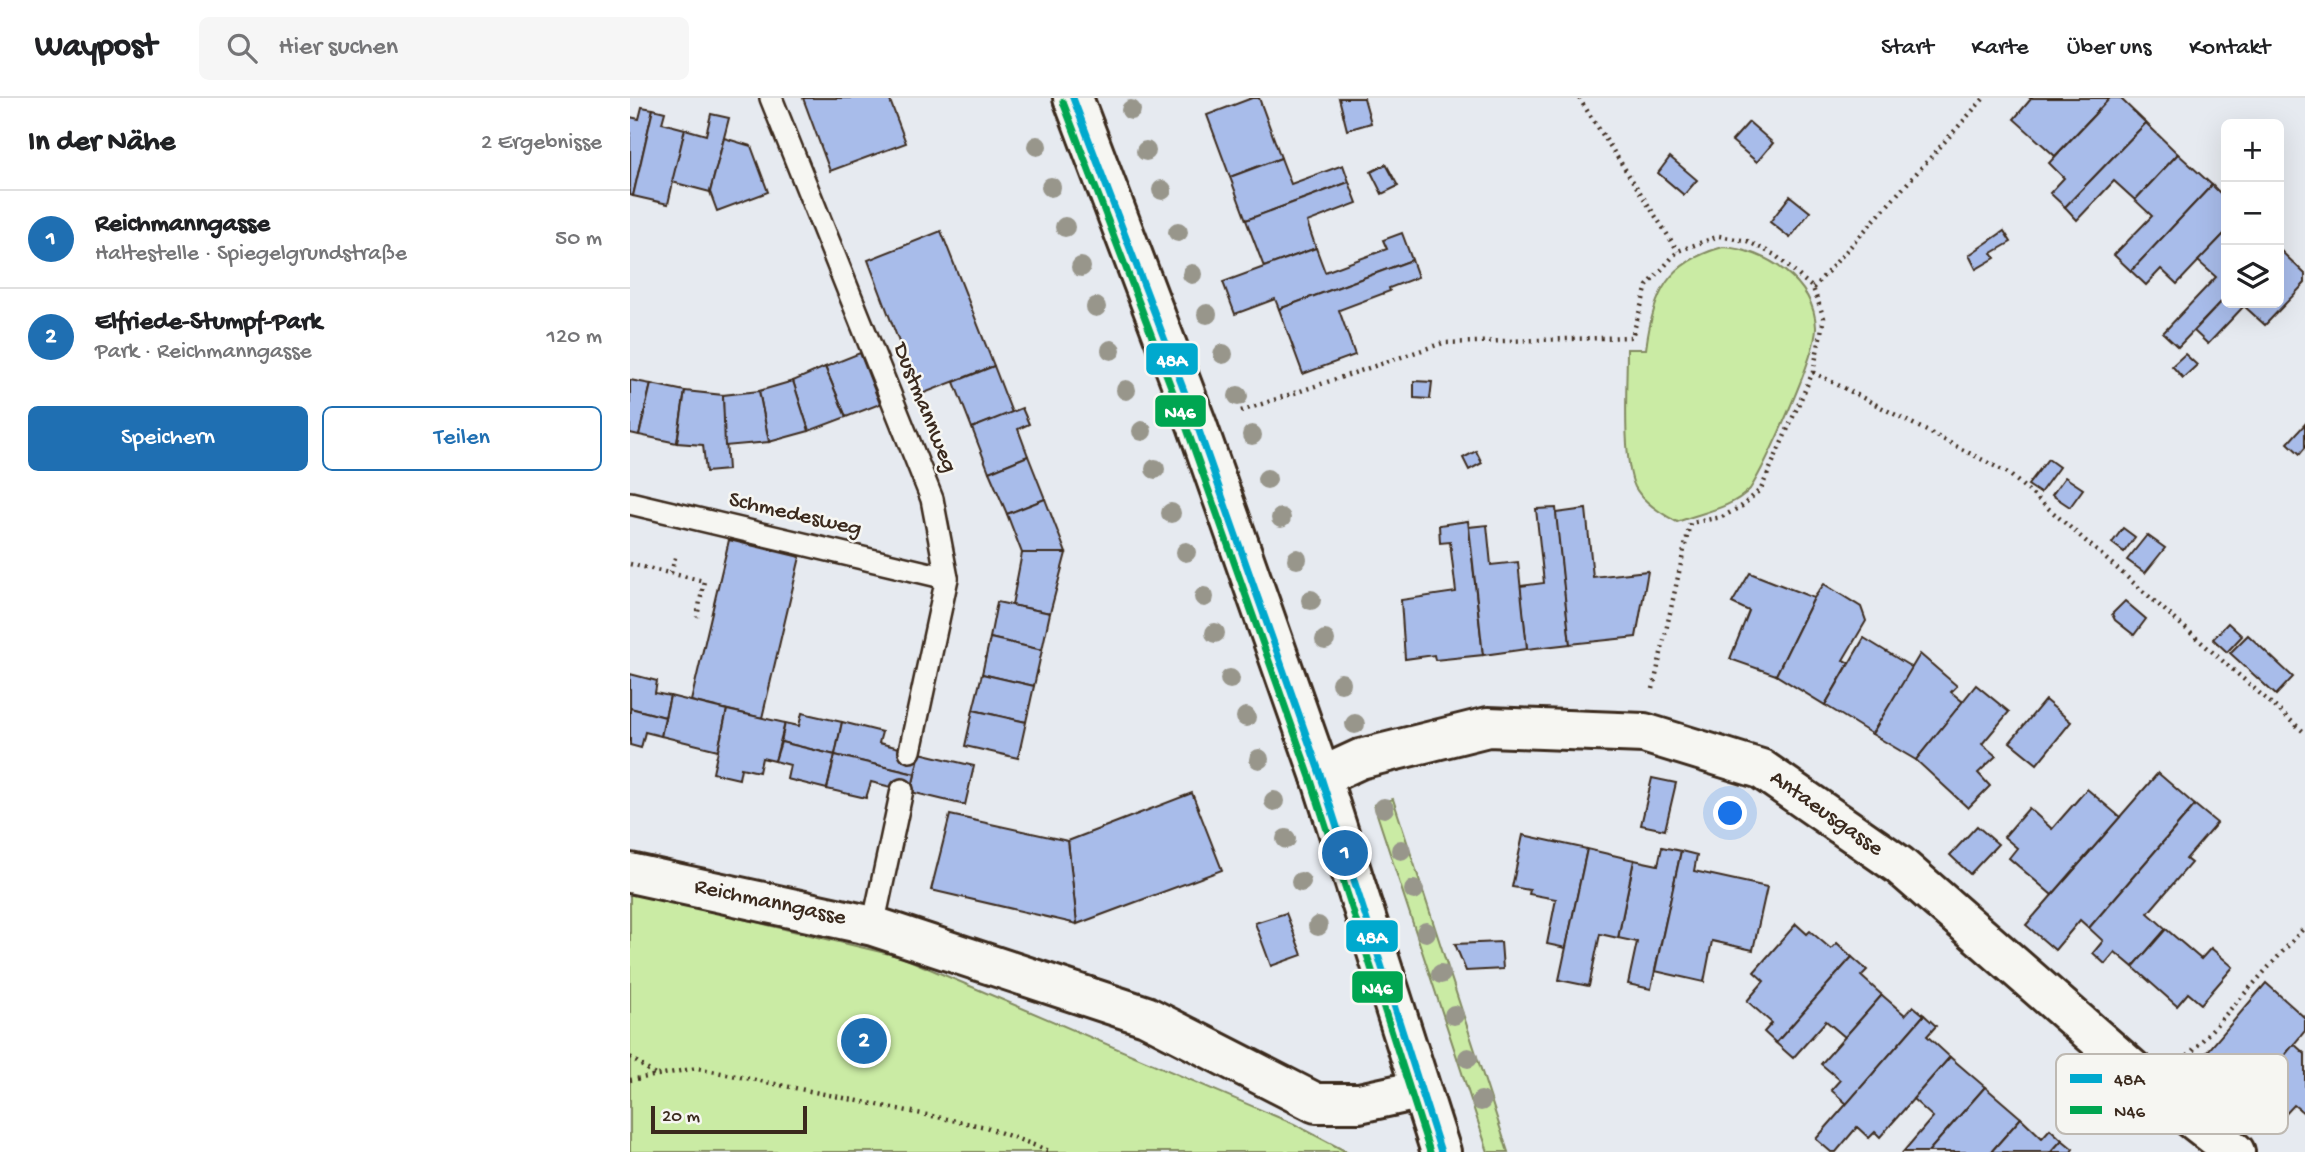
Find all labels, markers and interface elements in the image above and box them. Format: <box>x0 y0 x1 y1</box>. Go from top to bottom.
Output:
search box <box>199 17 689 80</box>
text: Waypost <box>35 29 157 67</box>
icon: search <box>223 29 261 67</box>
text: Hier suchen <box>279 33 398 64</box>
text: Start <box>1881 34 1933 63</box>
text: Karte <box>1971 34 2029 63</box>
text: Über uns <box>2067 34 2151 63</box>
text: Kontakt <box>2189 34 2270 63</box>
map controls <box>2221 119 2284 308</box>
button: + <box>2221 119 2284 182</box>
text: In der Nähe <box>28 126 175 161</box>
text: 2 Ergebnisse <box>481 130 602 157</box>
button: − <box>2221 182 2284 245</box>
text: Reichmanngasse <box>95 210 270 241</box>
text: 1 <box>46 226 56 253</box>
text: 50 m <box>555 226 602 253</box>
text: Haltestelle · Spiegelgrundstraße <box>95 241 407 268</box>
button: layers <box>2221 245 2284 308</box>
text: Elfriede-Stumpf-Park <box>95 308 322 339</box>
text: 2 <box>45 324 57 351</box>
text: 120 m <box>547 324 602 351</box>
street label: Dustmannweg <box>885 337 962 477</box>
text: Park · Reichmanngasse <box>95 339 312 366</box>
line badge: 48A <box>1145 342 1199 376</box>
text: 48A <box>1156 351 1189 374</box>
line badge: N46 <box>1154 394 1207 428</box>
text: N46 <box>1164 403 1196 426</box>
button: Speichern <box>28 406 308 471</box>
button: Teilen <box>322 406 602 471</box>
street label: Schmedesweg <box>726 487 864 543</box>
street label: Antaeusgasse <box>1764 765 1889 864</box>
your location <box>1713 796 1747 830</box>
pin: 1 <box>1322 827 1368 879</box>
street label: Reichmanngasse <box>692 874 850 933</box>
line badge: 48A <box>1345 919 1399 953</box>
text: 48A <box>1356 928 1389 951</box>
line badge: N46 <box>1351 970 1404 1004</box>
text: N46 <box>1361 979 1393 1002</box>
pin: 2 <box>841 1015 887 1067</box>
legend <box>2056 1054 2288 1134</box>
text: 48A <box>2114 1070 2146 1093</box>
text: N46 <box>2114 1102 2145 1125</box>
scale bar <box>651 1103 807 1135</box>
text: 20 m <box>662 1106 700 1129</box>

